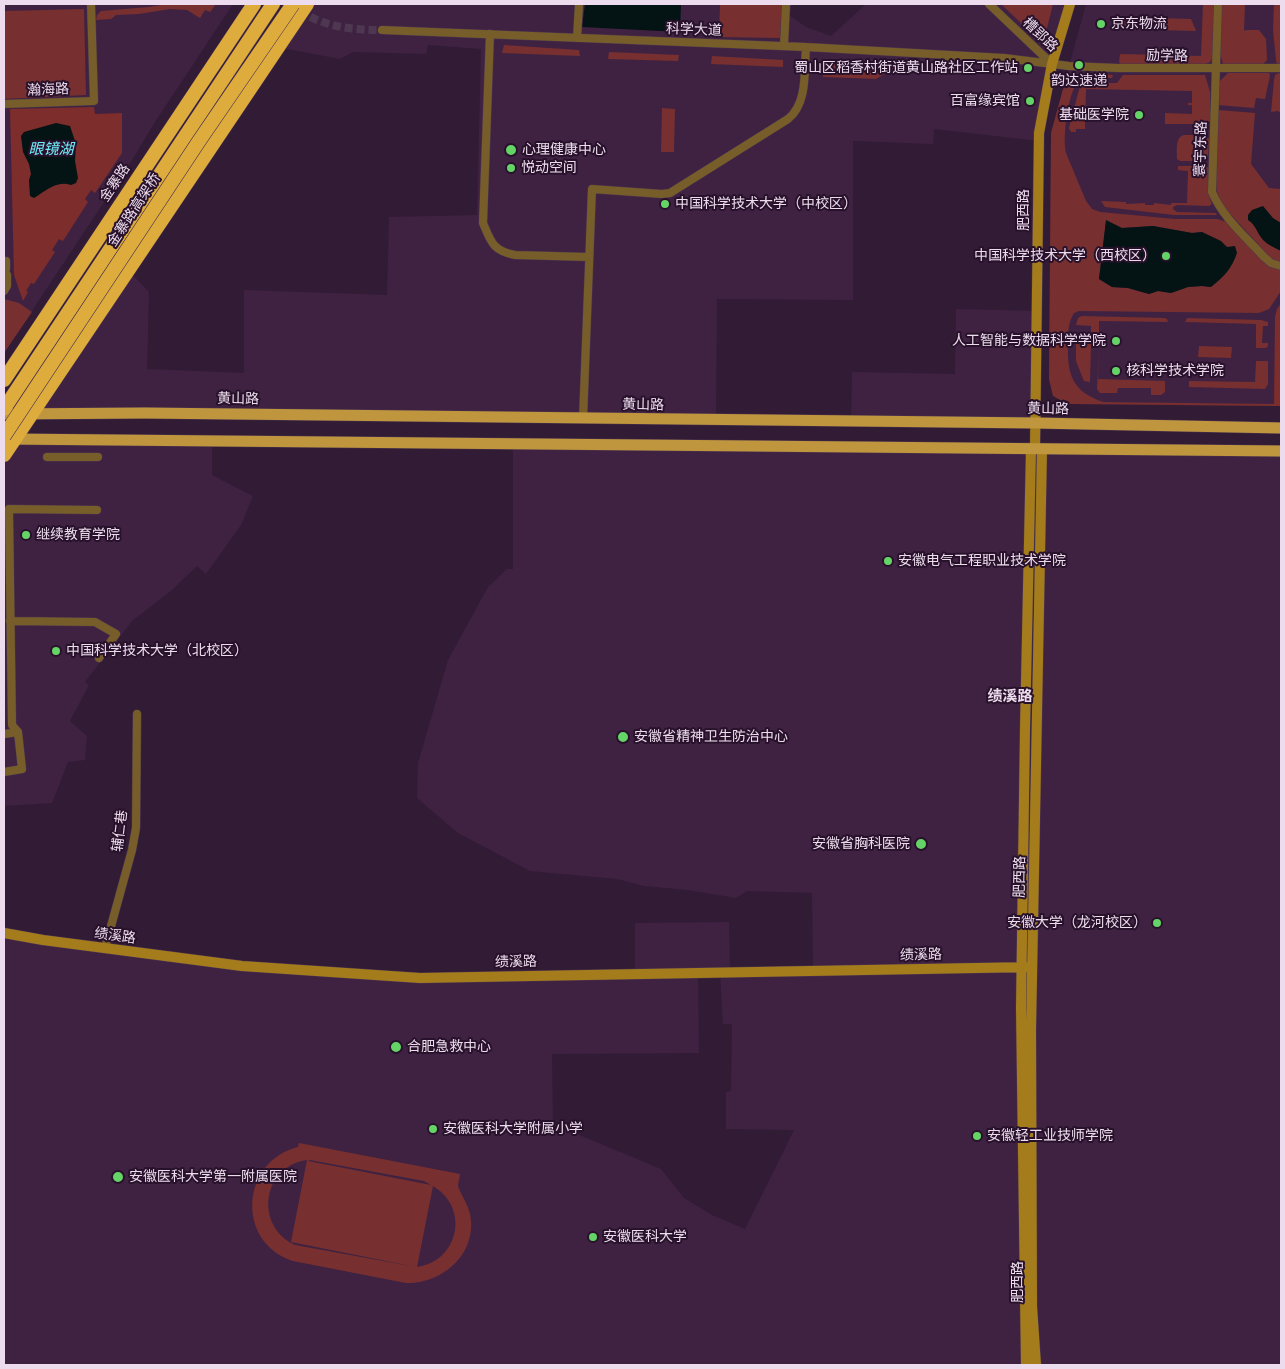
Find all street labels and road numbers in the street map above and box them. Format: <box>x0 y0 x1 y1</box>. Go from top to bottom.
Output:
street label: 槽郢路 <box>1019 14 1061 56</box>
street label: 科学大道 <box>666 21 722 39</box>
street label: 励学路 <box>1146 47 1188 65</box>
street label: 瀚海路 <box>27 81 69 99</box>
street label: 寰宇东路 <box>1192 121 1210 177</box>
street label: 金寨路 <box>96 161 134 205</box>
street label: 金寨路高架桥 <box>104 170 164 250</box>
street label: 肥西路 <box>1016 189 1032 231</box>
street label: 黄山路 <box>217 390 259 408</box>
street label: 黄山路 <box>622 396 664 414</box>
street label: 黄山路 <box>1027 400 1069 418</box>
street label: 辅仁巷 <box>109 809 131 853</box>
street label: 肥西路 <box>1011 856 1029 898</box>
street label: 绩溪路 <box>93 925 137 947</box>
street label: 绩溪路 <box>900 946 942 964</box>
street label: 绩溪路 <box>495 953 537 971</box>
street label: 肥西路 <box>1010 1261 1026 1303</box>

